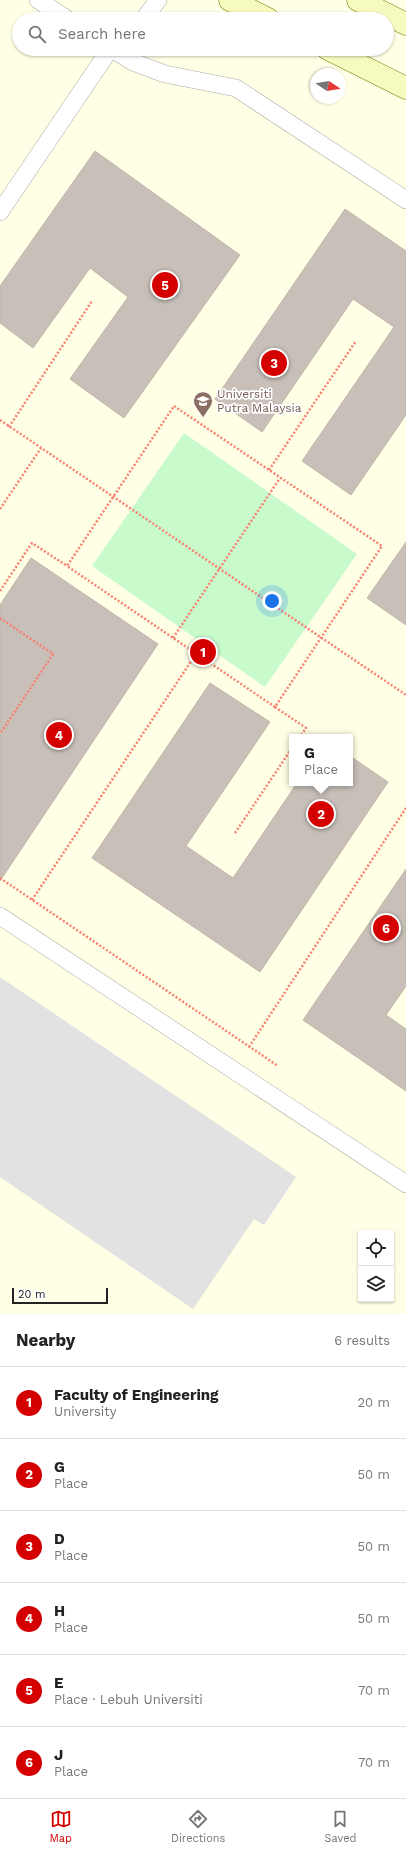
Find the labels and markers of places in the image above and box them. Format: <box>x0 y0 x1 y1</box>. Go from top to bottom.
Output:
pin: 5 <box>152 270 178 300</box>
pin: 3 <box>261 348 287 378</box>
place label: Universiti Putra Malaysia <box>217 387 302 415</box>
school or university icon: Universiti Putra Malaysia <box>192 390 214 418</box>
pin: 1 <box>190 637 216 667</box>
pin: 4 <box>46 720 72 750</box>
pin: 2 <box>308 799 334 829</box>
pin: 6 <box>373 913 399 943</box>

